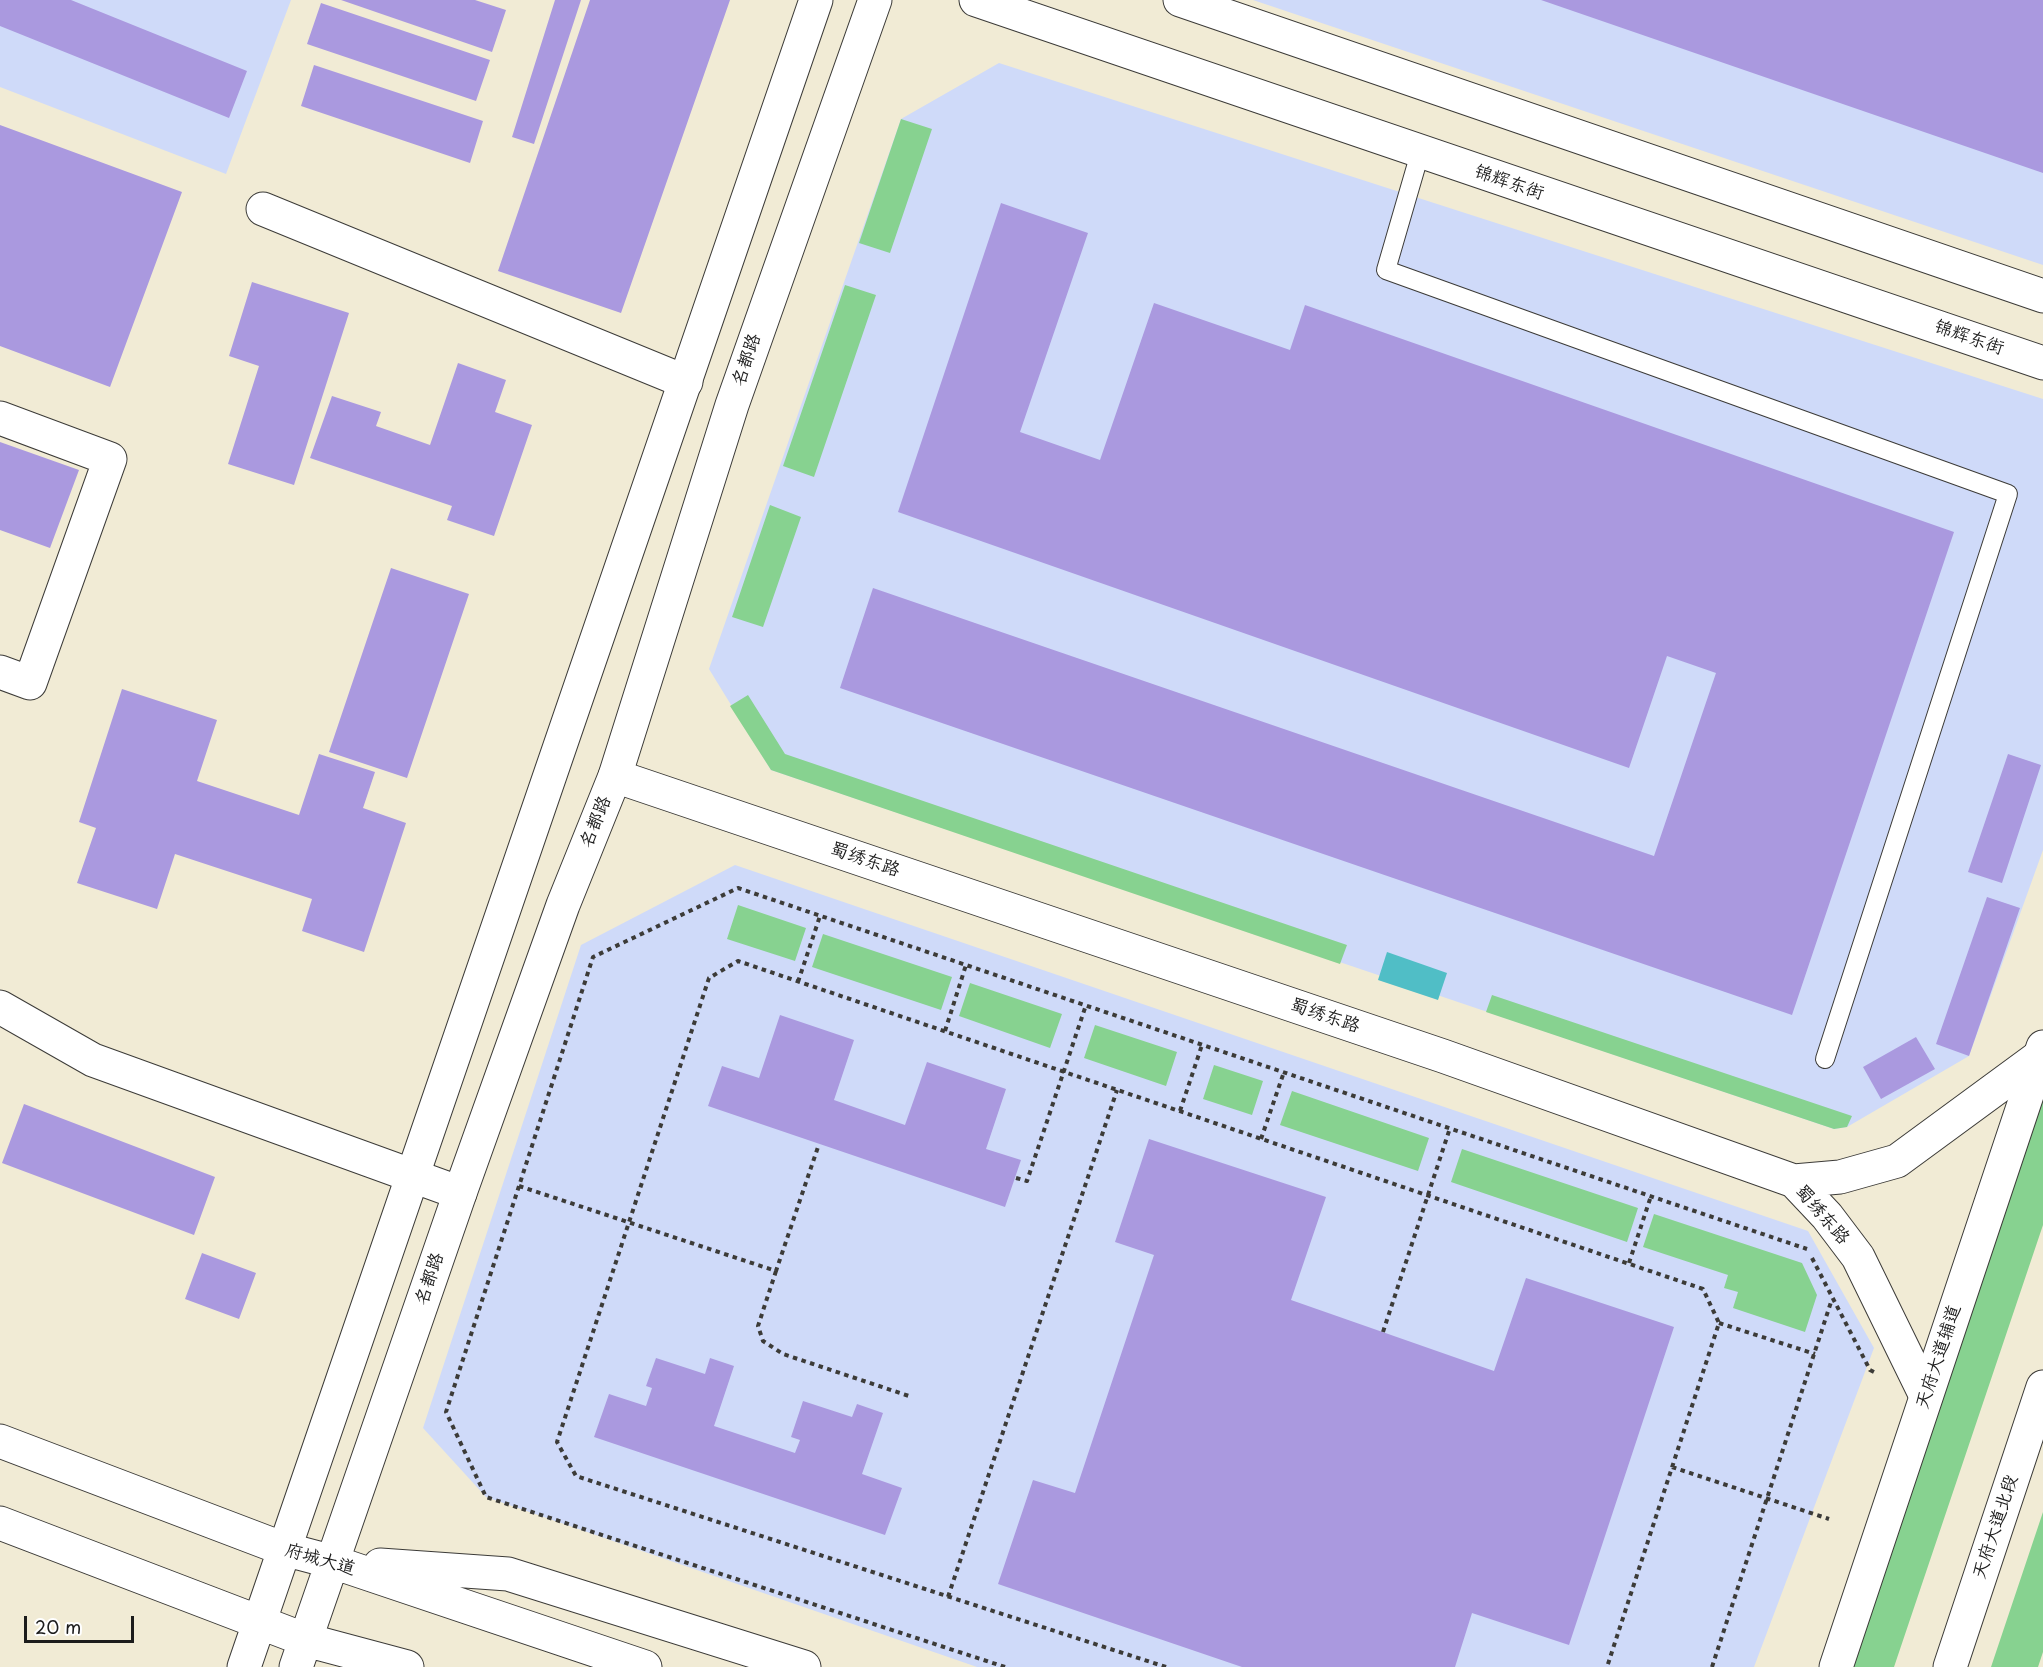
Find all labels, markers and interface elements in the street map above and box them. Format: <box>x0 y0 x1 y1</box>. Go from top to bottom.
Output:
street label: 锦辉东街 <box>1471 161 1547 205</box>
street label: 锦辉东街 <box>1931 316 2007 360</box>
street label: 名都路 <box>728 331 766 389</box>
street label: 名都路 <box>576 793 616 851</box>
street label: 蜀绣东路 <box>827 838 903 882</box>
street label: 蜀绣东路 <box>1287 994 1363 1038</box>
street label: 蜀绣东路 <box>1790 1181 1854 1249</box>
street label: 名都路 <box>411 1250 449 1308</box>
street label: 天府大道辅道 <box>1912 1302 1966 1412</box>
street label: 天府大道北段 <box>1969 1472 2023 1582</box>
street label: 府城大道 <box>282 1540 358 1580</box>
scale bar <box>27 1604 136 1642</box>
text: 20 m <box>35 1613 81 1640</box>

